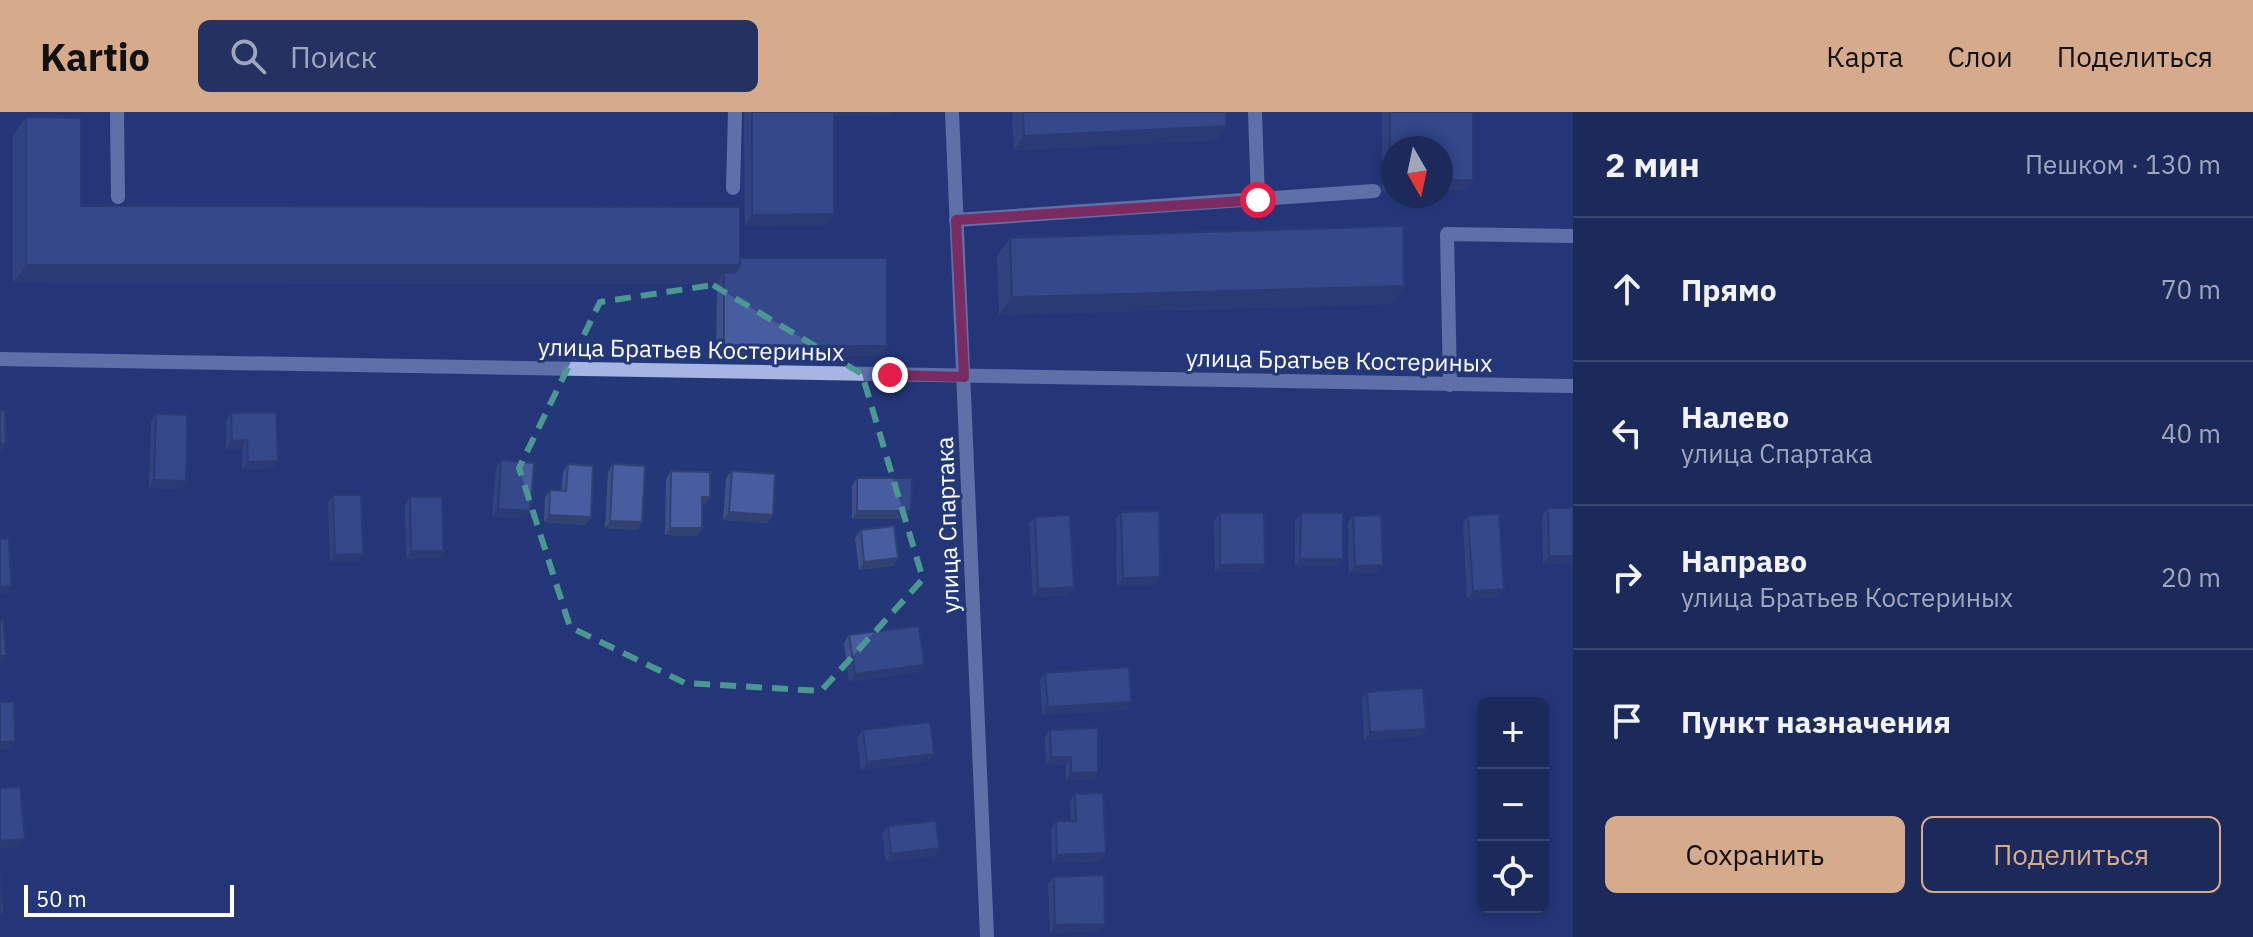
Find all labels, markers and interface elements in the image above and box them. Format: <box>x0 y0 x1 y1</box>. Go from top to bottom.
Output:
search box <box>198 20 758 92</box>
text: Kartio <box>40 32 150 81</box>
icon: search <box>226 34 270 78</box>
text: Поиск <box>290 37 377 76</box>
text: Карта <box>1826 38 1903 75</box>
text: Слои <box>1947 38 2013 75</box>
text: Поделиться <box>2057 38 2213 75</box>
north arrow <box>1381 136 1453 208</box>
text: 2 мин <box>1605 142 1700 186</box>
text: Пешком · 130 m <box>2025 147 2221 181</box>
route start <box>1240 182 1276 218</box>
icon: ahead <box>1605 267 1649 311</box>
text: Прямо <box>1681 270 1777 309</box>
text: 70 m <box>2161 272 2221 306</box>
street label: улица Братьев Костериных <box>538 330 845 368</box>
street label: улица Братьев Костериных <box>1186 341 1493 379</box>
route end <box>872 357 908 393</box>
text: Налево <box>1681 397 1789 436</box>
icon: left <box>1605 411 1649 455</box>
text: 40 m <box>2161 416 2221 450</box>
street label: улица Спартака <box>928 436 966 614</box>
text: улица Спартака <box>1681 436 1873 470</box>
text: Направо <box>1681 541 1807 580</box>
icon: right <box>1605 555 1649 599</box>
text: 20 m <box>2161 560 2221 594</box>
text: улица Братьев Костериных <box>1681 580 2013 614</box>
map controls <box>1477 697 1549 913</box>
button: + <box>1477 697 1549 769</box>
icon: arrive <box>1605 699 1649 743</box>
text: Пункт назначения <box>1681 702 1951 741</box>
button: − <box>1477 769 1549 841</box>
button: Сохранить <box>1605 816 1905 893</box>
button: Поделиться <box>1921 816 2221 893</box>
button: locate <box>1477 841 1549 913</box>
scale bar <box>24 881 234 917</box>
text: 50 m <box>36 884 87 913</box>

